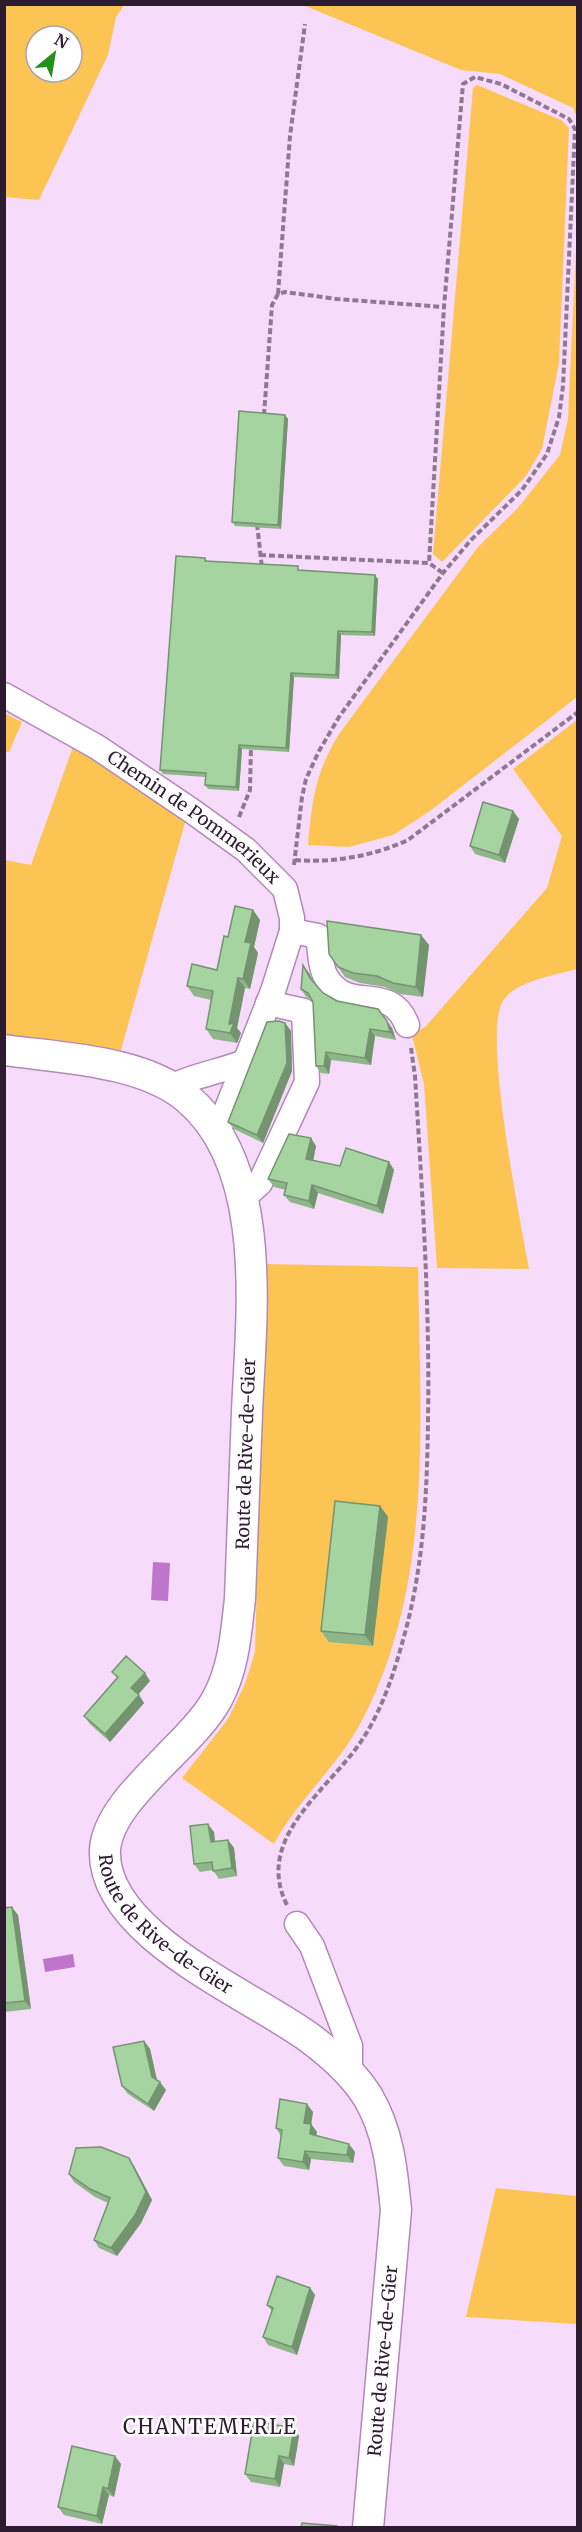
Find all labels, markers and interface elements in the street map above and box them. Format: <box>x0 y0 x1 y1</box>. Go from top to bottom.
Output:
north arrow <box>24 24 84 84</box>
text: N <box>51 29 72 53</box>
street label: Chemin de Pommerieux <box>103 745 285 889</box>
street label: Route de Rive-de-Gier <box>231 1358 260 1550</box>
street label: Route de Rive-de-Gier <box>94 1853 237 1999</box>
street label: Route de Rive-de-Gier <box>363 2264 402 2457</box>
district label: CHANTEMERLE <box>123 2414 297 2439</box>

